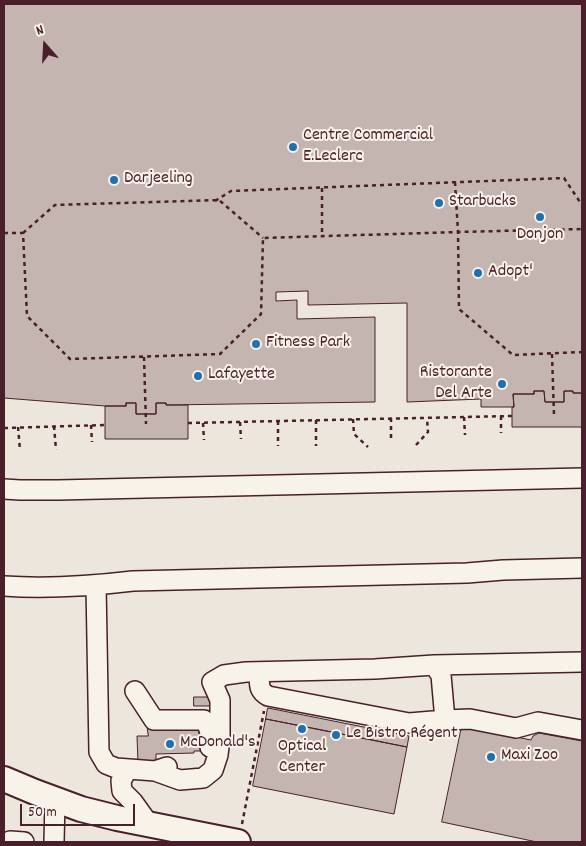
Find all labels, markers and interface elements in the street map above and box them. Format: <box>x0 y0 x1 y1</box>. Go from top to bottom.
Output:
north arrow <box>20 20 70 70</box>
text: N <box>34 20 47 41</box>
place label: Centre Commercial E.Leclerc <box>303 126 433 168</box>
marker: Centre Commercial E.Leclerc <box>287 141 299 153</box>
place label: Darjeeling <box>124 169 193 191</box>
marker: Darjeeling <box>108 174 120 186</box>
place label: Starbucks <box>449 192 516 214</box>
marker: Starbucks <box>433 197 445 209</box>
marker: Donjon <box>534 211 546 223</box>
place label: Donjon <box>517 225 563 247</box>
place label: Adopt' <box>488 262 533 284</box>
marker: Adopt' <box>472 267 484 279</box>
place label: Fitness Park <box>266 333 350 355</box>
marker: Fitness Park <box>250 338 262 350</box>
place label: Ristorante Del Arte <box>420 363 492 406</box>
place label: Lafayette <box>208 365 275 387</box>
marker: Lafayette <box>192 370 204 382</box>
marker: Ristorante Del Arte <box>496 378 508 390</box>
marker: Optical Center <box>296 723 308 735</box>
place label: Le Bistro Régent <box>346 724 458 746</box>
marker: Le Bistro Régent <box>330 729 342 741</box>
place label: McDonald's <box>180 733 256 755</box>
place label: Optical Center <box>278 737 326 780</box>
marker: McDonald's <box>164 738 176 750</box>
place label: Maxi Zoo <box>501 746 558 768</box>
marker: Maxi Zoo <box>485 751 497 763</box>
scale bar <box>22 794 138 826</box>
text: 50 m <box>28 802 57 824</box>

